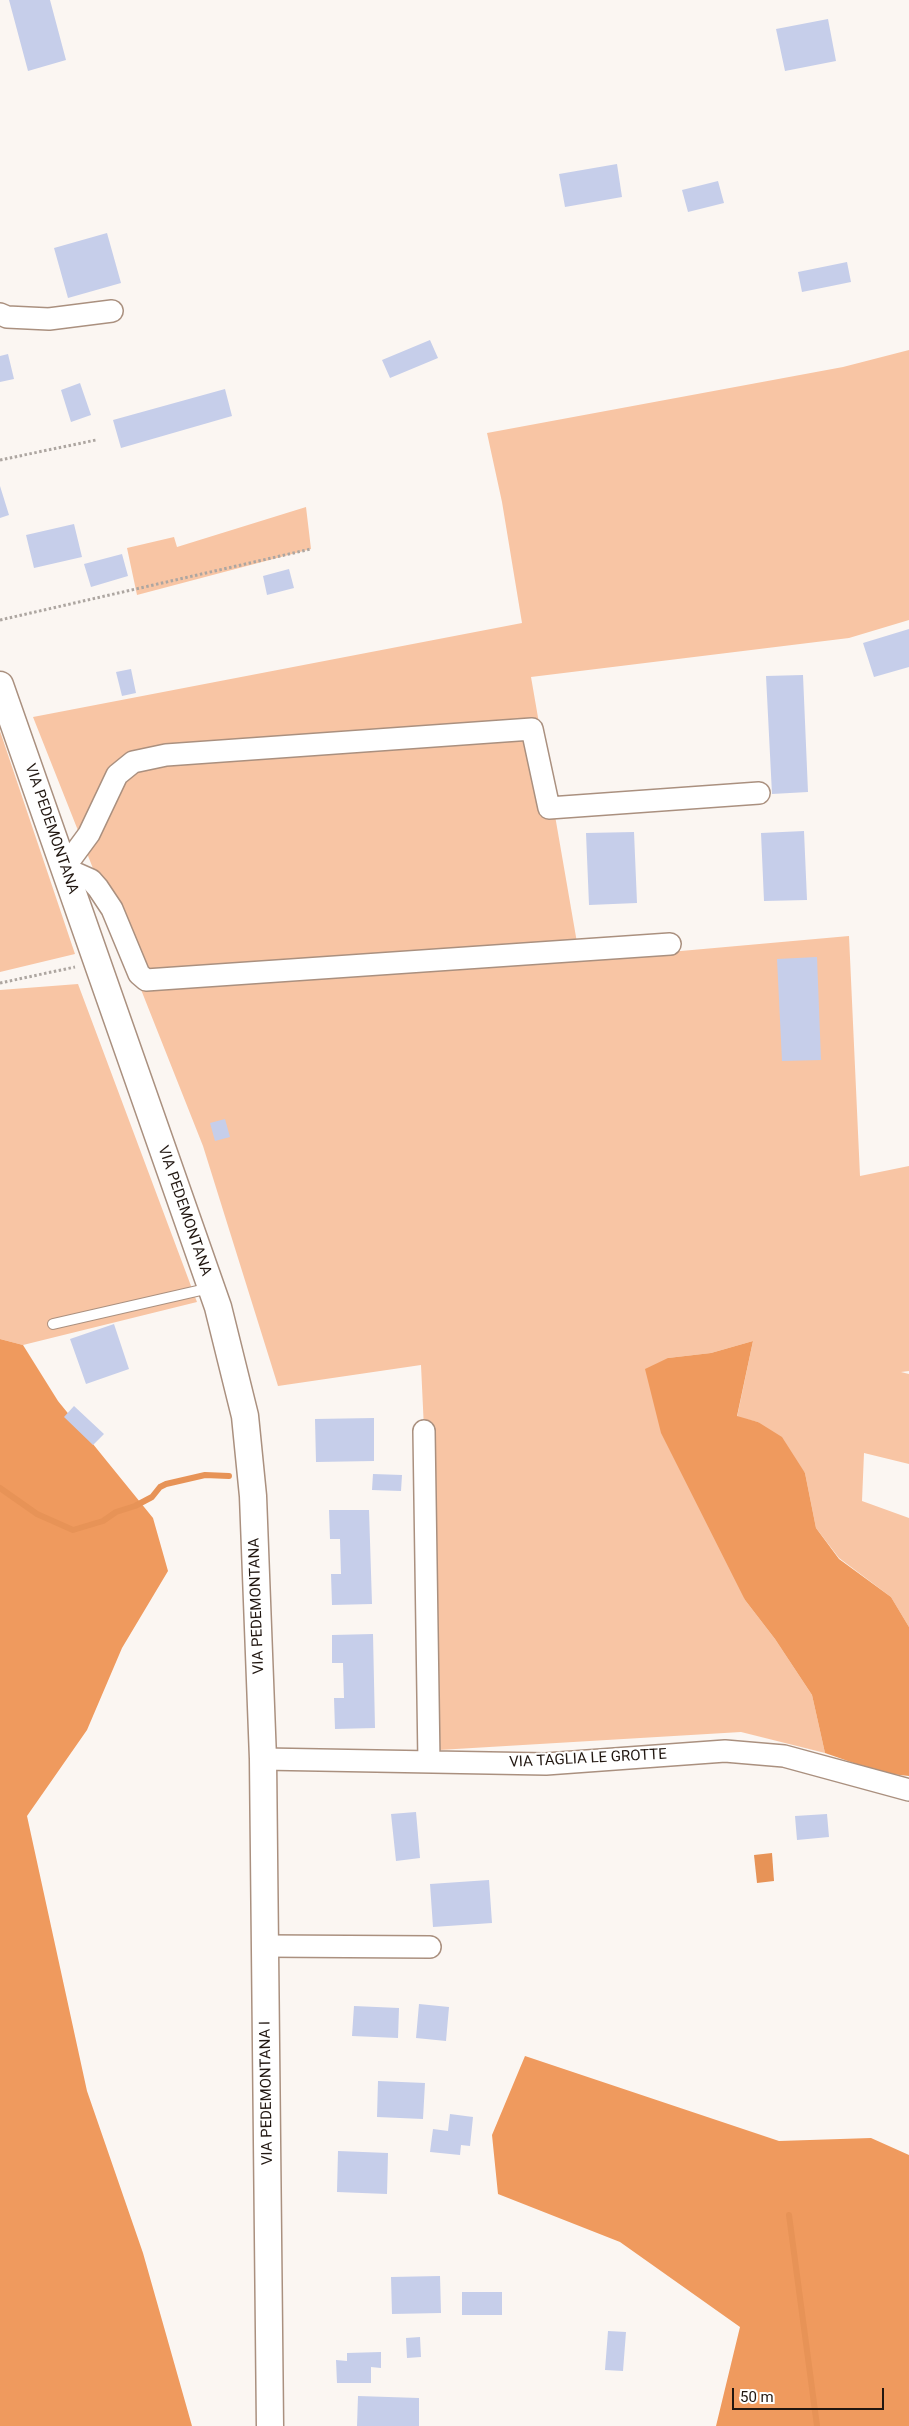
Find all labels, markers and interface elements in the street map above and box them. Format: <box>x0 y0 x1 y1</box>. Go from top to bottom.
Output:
street label: VIA PEDEMONTANA <box>20 762 82 896</box>
street label: VIA PEDEMONTANA <box>153 1144 215 1278</box>
street label: VIA PEDEMONTANA <box>246 1538 268 1674</box>
street label: VIA TAGLIA LE GROTTE <box>509 1746 667 1772</box>
street label: VIA PEDEMONTANA I <box>257 2021 277 2165</box>
scale bar <box>734 2378 886 2410</box>
text: 50 m <box>740 2388 774 2406</box>

